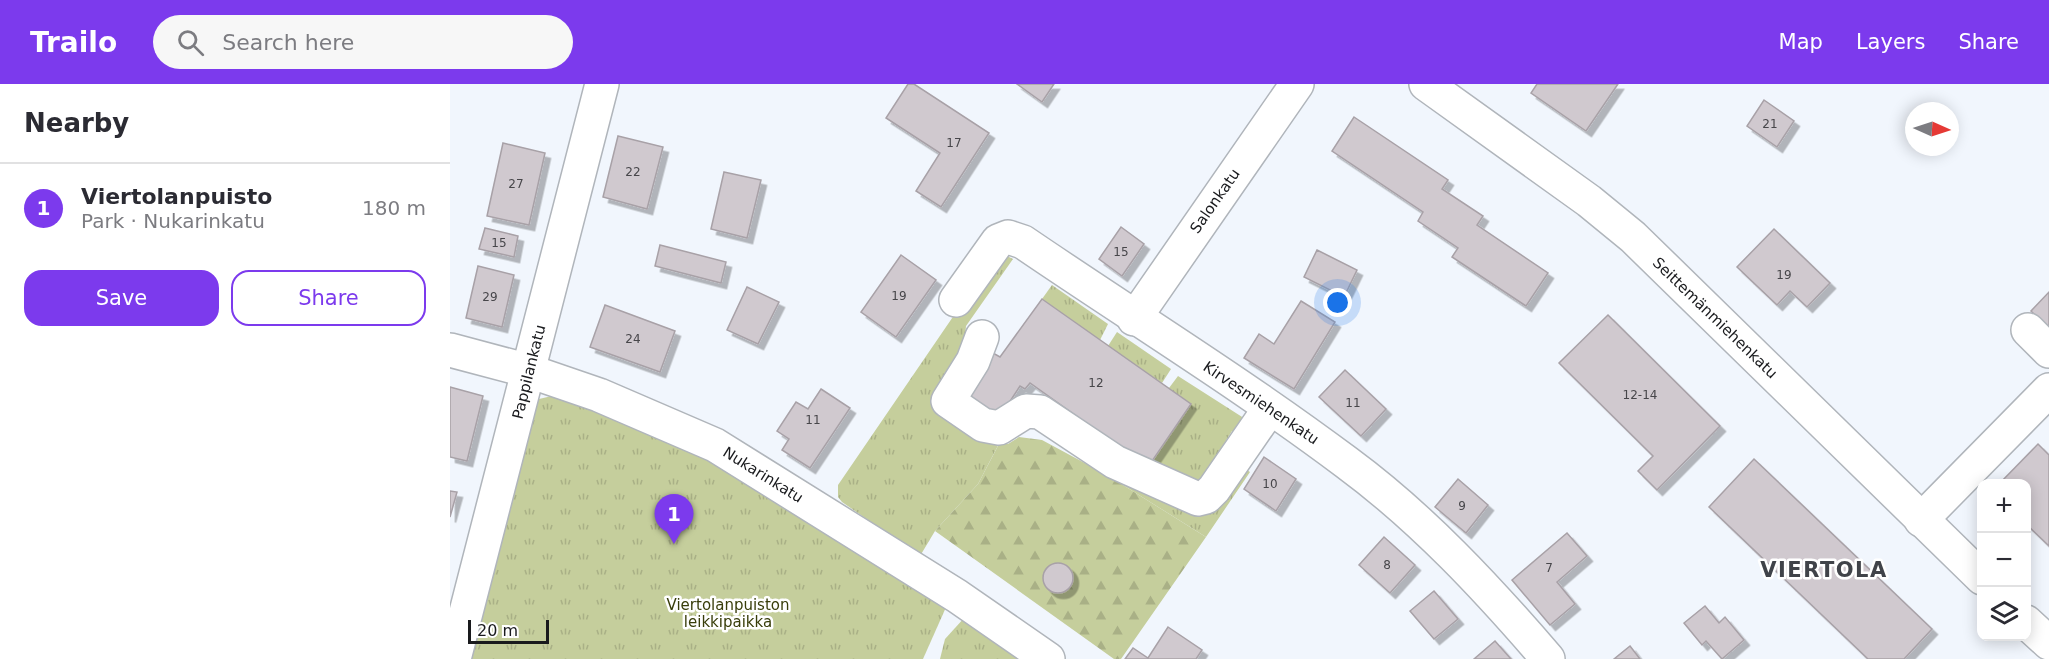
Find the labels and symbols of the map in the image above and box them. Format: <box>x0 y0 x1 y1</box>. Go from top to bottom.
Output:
north arrow <box>1905 102 1959 156</box>
house number: 21 <box>1762 117 1778 131</box>
house number: 17 <box>946 136 962 150</box>
house number: 22 <box>625 165 641 179</box>
street label: Salonkatu <box>1186 165 1244 237</box>
house number: 27 <box>508 177 524 191</box>
house number: 15 <box>491 236 507 250</box>
house number: 15 <box>1113 245 1129 259</box>
street label: Seittemänmiehenkatu <box>1649 254 1781 382</box>
house number: 19 <box>1776 268 1792 282</box>
your location <box>1323 288 1352 317</box>
house number: 19 <box>891 289 907 303</box>
house number: 29 <box>482 290 498 304</box>
street label: Pappilankatu <box>509 323 549 421</box>
house number: 24 <box>625 332 641 346</box>
street label: Kirvesmiehenkatu <box>1200 358 1322 448</box>
house number: 12 <box>1088 376 1104 390</box>
house number: 12-14 <box>1623 388 1657 402</box>
house number: 11 <box>1345 396 1361 410</box>
house number: 11 <box>805 413 821 427</box>
street label: Nukarinkatu <box>720 443 806 507</box>
house number: 10 <box>1262 477 1278 491</box>
pin: 1 <box>654 494 694 544</box>
house number: 9 <box>1458 499 1466 513</box>
house number: 8 <box>1383 558 1391 572</box>
district label: VIERTOLA <box>1760 558 1888 582</box>
house number: 7 <box>1545 561 1553 575</box>
park label: Viertolanpuiston leikkipaikka <box>667 596 790 631</box>
scale bar <box>468 617 549 644</box>

